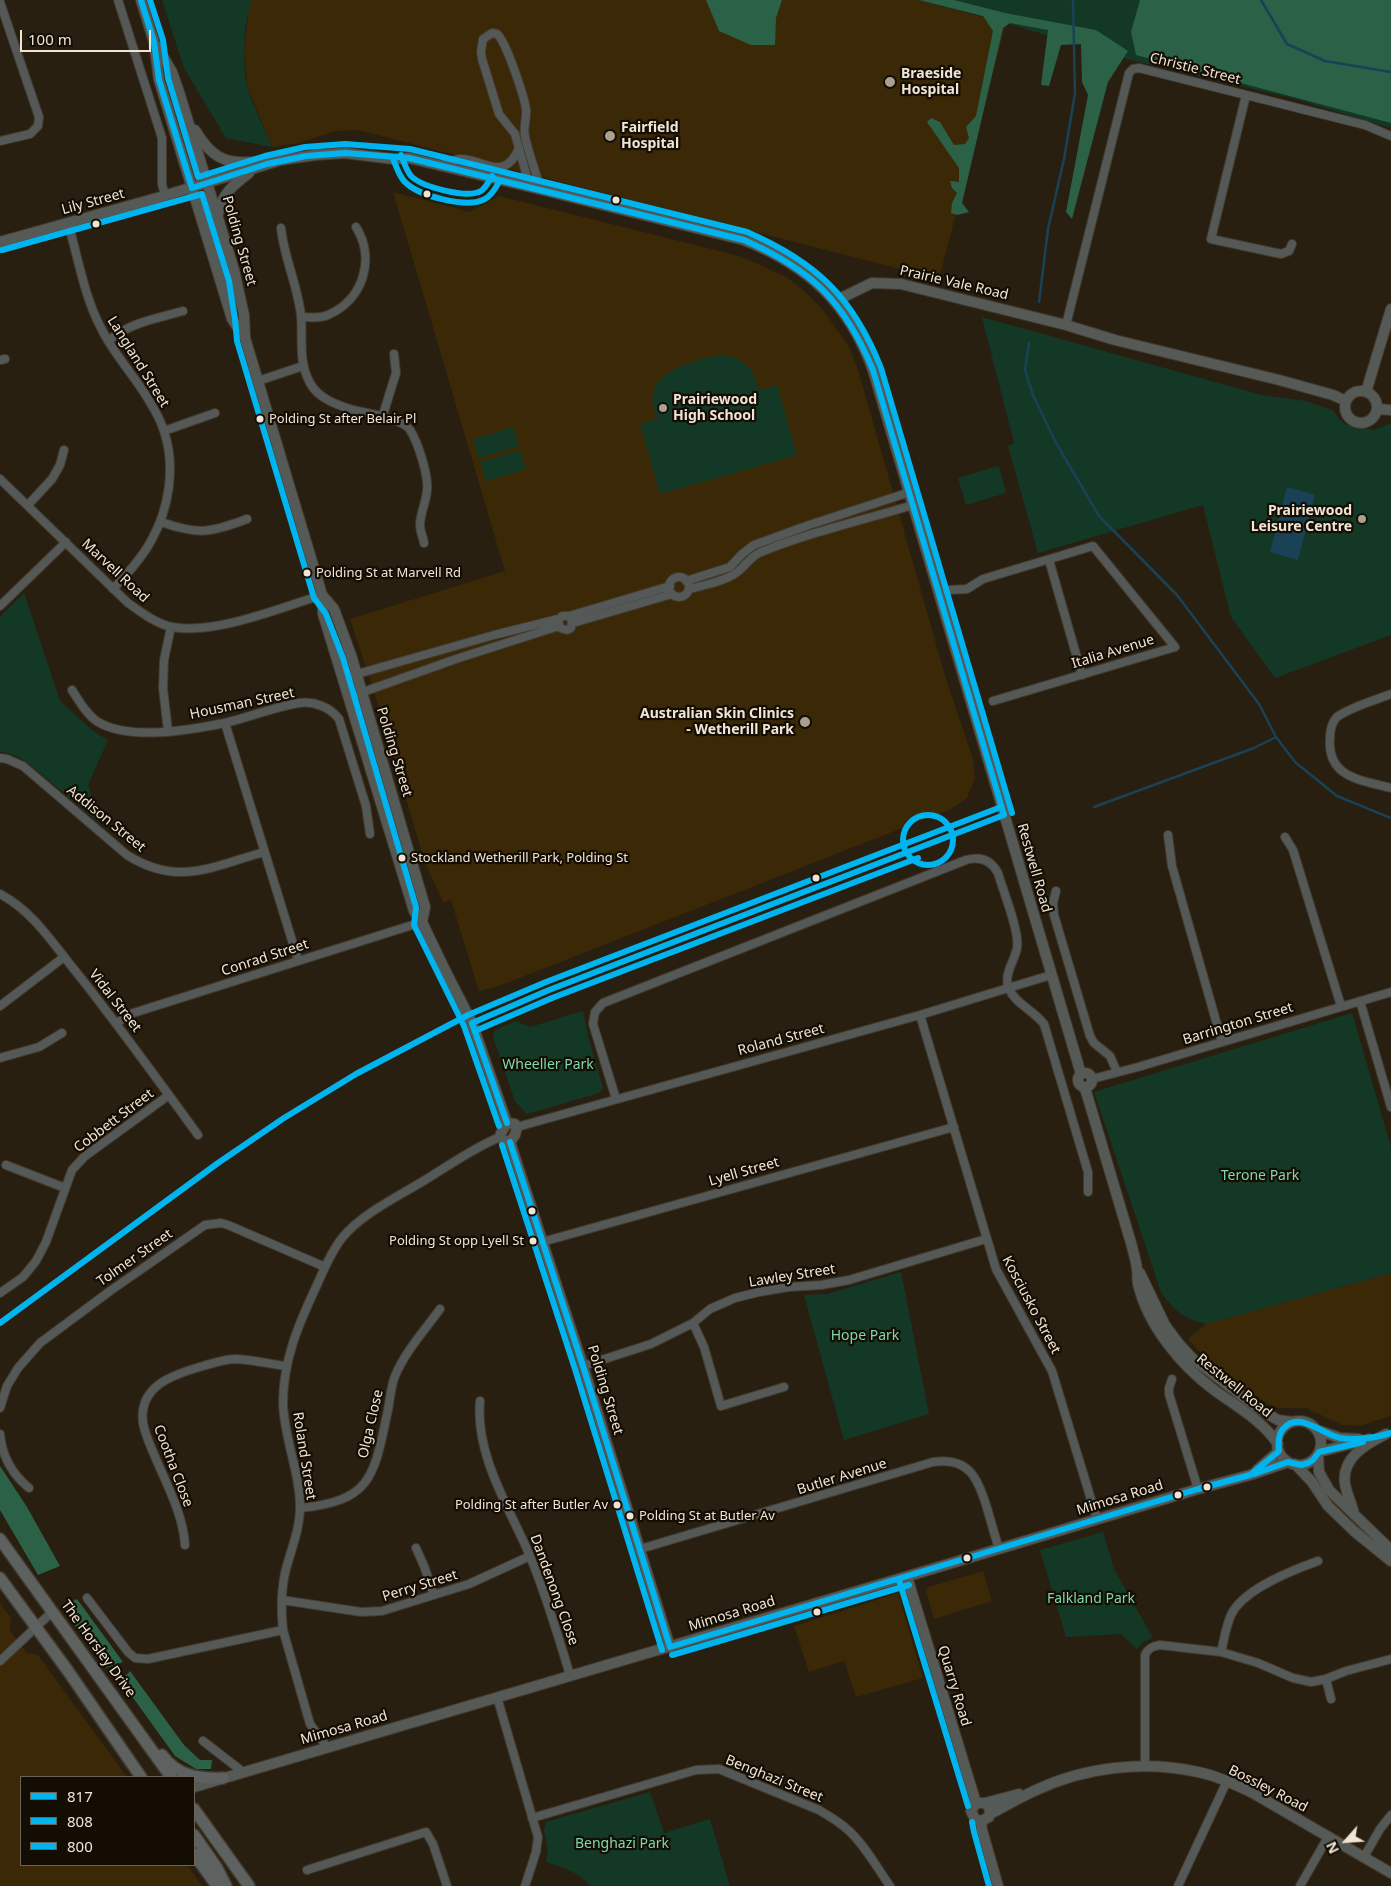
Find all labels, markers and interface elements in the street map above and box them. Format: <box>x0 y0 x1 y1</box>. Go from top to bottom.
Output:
scale bar <box>22 20 154 52</box>
text: 100 m <box>28 29 72 49</box>
street label: Christie Street <box>1148 50 1242 88</box>
place label: Braeside Hospital <box>901 66 961 98</box>
marker: Braeside Hospital <box>883 75 897 89</box>
place label: Fairfield Hospital <box>621 120 679 152</box>
marker: Fairfield Hospital <box>603 129 617 143</box>
street label: Lily Street <box>60 186 126 218</box>
unlabelled marker <box>422 189 432 199</box>
street label: Polding Street <box>218 194 260 288</box>
unlabelled marker <box>611 195 621 205</box>
unlabelled marker <box>91 219 101 229</box>
street label: Prairie Vale Road <box>898 262 1010 304</box>
street label: Langland Street <box>103 313 173 411</box>
place label: Prairiewood High School <box>673 392 757 424</box>
marker: Prairiewood High School <box>657 402 669 414</box>
place label: Polding St after Belair Pl <box>269 411 416 427</box>
marker: Polding St after Belair Pl <box>255 414 265 424</box>
place label: Prairiewood Leisure Centre <box>1251 503 1352 536</box>
marker: Prairiewood Leisure Centre <box>1356 513 1368 525</box>
street label: Marvell Road <box>78 536 152 606</box>
place label: Polding St at Marvell Rd <box>316 565 461 581</box>
marker: Polding St at Marvell Rd <box>302 568 312 578</box>
street label: Italia Avenue <box>1070 631 1156 673</box>
street label: Housman Street <box>188 685 296 723</box>
street label: Polding Street <box>372 705 416 799</box>
place label: Australian Skin Clinics - Wetherill Park <box>640 706 794 739</box>
marker: Australian Skin Clinics - Wetherill Park <box>798 715 812 729</box>
street label: Addison Street <box>63 782 149 856</box>
street label: Restwell Road <box>1013 822 1055 914</box>
place label: Stockland Wetherill Park, Polding St <box>411 850 628 866</box>
marker: Stockland Wetherill Park, Polding St <box>397 853 407 863</box>
unlabelled marker <box>811 873 821 883</box>
street label: Conrad Street <box>219 936 311 980</box>
street label: Vidal Street <box>85 966 145 1036</box>
street label: Barrington Street <box>1181 999 1295 1049</box>
street label: Roland Street <box>736 1020 826 1060</box>
park label: Wheeller Park <box>502 1057 594 1073</box>
street label: Cobbett Street <box>71 1086 157 1156</box>
street label: Lyell Street <box>707 1154 781 1190</box>
park label: Terone Park <box>1221 1168 1299 1184</box>
unlabelled marker <box>527 1206 537 1216</box>
street label: Tolmer Street <box>94 1226 176 1290</box>
place label: Polding St opp Lyell St <box>389 1233 524 1249</box>
marker: Polding St opp Lyell St <box>528 1236 538 1246</box>
street label: Kosciusko Street <box>998 1253 1064 1357</box>
street label: Lawley Street <box>748 1261 836 1291</box>
park label: Hope Park <box>831 1328 899 1344</box>
street label: Polding Street <box>583 1343 627 1437</box>
street label: Restwell Road <box>1193 1351 1275 1421</box>
street label: Olga Close <box>355 1388 387 1460</box>
street label: Roland Street <box>289 1411 319 1501</box>
street label: Cootha Close <box>150 1423 196 1509</box>
street label: Butler Avenue <box>795 1455 889 1499</box>
street label: Mimosa Road <box>1075 1477 1165 1519</box>
unlabelled marker <box>1202 1482 1212 1492</box>
unlabelled marker <box>1173 1490 1183 1500</box>
place label: Polding St after Butler Av <box>455 1497 608 1513</box>
marker: Polding St after Butler Av <box>612 1500 622 1510</box>
place label: Polding St at Butler Av <box>639 1508 775 1524</box>
marker: Polding St at Butler Av <box>625 1511 635 1521</box>
street label: Dandenong Close <box>526 1532 582 1648</box>
unlabelled marker <box>962 1553 972 1563</box>
street label: Perry Street <box>380 1567 460 1605</box>
park label: Falkland Park <box>1047 1591 1135 1607</box>
street label: Mimosa Road <box>687 1593 777 1635</box>
street label: The Horsley Drive <box>57 1597 139 1701</box>
unlabelled marker <box>812 1607 822 1617</box>
street label: Quarry Road <box>934 1644 974 1728</box>
street label: Mimosa Road <box>299 1708 389 1748</box>
street label: Benghazi Street <box>723 1752 825 1806</box>
street label: Bossley Road <box>1226 1762 1310 1816</box>
legend <box>20 1776 195 1866</box>
text: 817 <box>67 1786 93 1806</box>
text: 808 <box>67 1811 93 1831</box>
north arrow <box>1321 1816 1371 1866</box>
text: 800 <box>67 1836 93 1856</box>
park label: Benghazi Park <box>575 1836 669 1852</box>
text: N <box>1321 1839 1343 1857</box>

